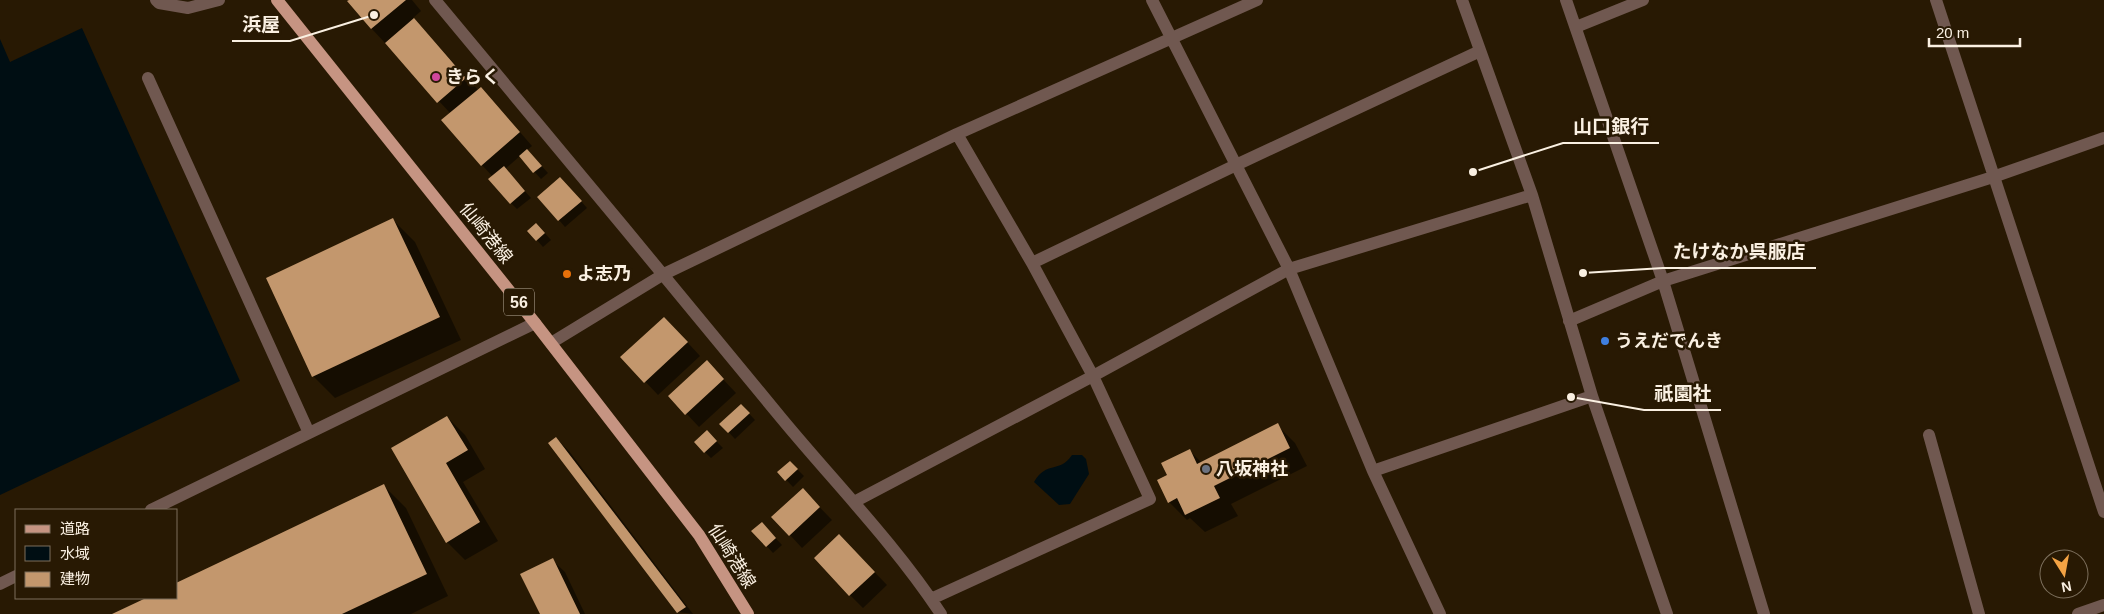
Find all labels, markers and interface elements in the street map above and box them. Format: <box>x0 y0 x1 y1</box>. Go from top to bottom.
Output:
callout: 浜屋 <box>232 7 290 41</box>
text: 浜屋 <box>242 14 280 35</box>
scale bar <box>1929 15 2020 47</box>
text: 20 m <box>1936 24 1969 41</box>
place label: きらく <box>446 67 500 87</box>
marker: きらく <box>430 71 442 83</box>
callout: 山口銀行 <box>1563 109 1659 143</box>
text: 山口銀行 <box>1573 116 1649 137</box>
street label: 仙崎港線 <box>456 199 516 267</box>
callout: たけなか呉服店 <box>1663 234 1816 268</box>
text: たけなか呉服店 <box>1672 241 1806 262</box>
place label: よ志乃 <box>577 264 631 284</box>
marker: よ志乃 <box>561 268 573 280</box>
road number: 56 <box>504 288 534 316</box>
place label: うえだでんき <box>1615 331 1723 351</box>
marker: うえだでんき <box>1599 335 1611 347</box>
callout: 祇園社 <box>1644 376 1721 410</box>
text: 祇園社 <box>1654 383 1712 404</box>
place label: 八坂神社 <box>1216 459 1288 479</box>
marker: 八坂神社 <box>1200 463 1212 475</box>
legend <box>15 509 178 599</box>
text: 道路 <box>60 520 90 537</box>
street label: 仙崎港線 <box>704 520 760 592</box>
text: 水域 <box>60 545 90 562</box>
north arrow <box>2039 549 2089 599</box>
text: 建物 <box>60 570 90 587</box>
text: N <box>2060 578 2073 596</box>

